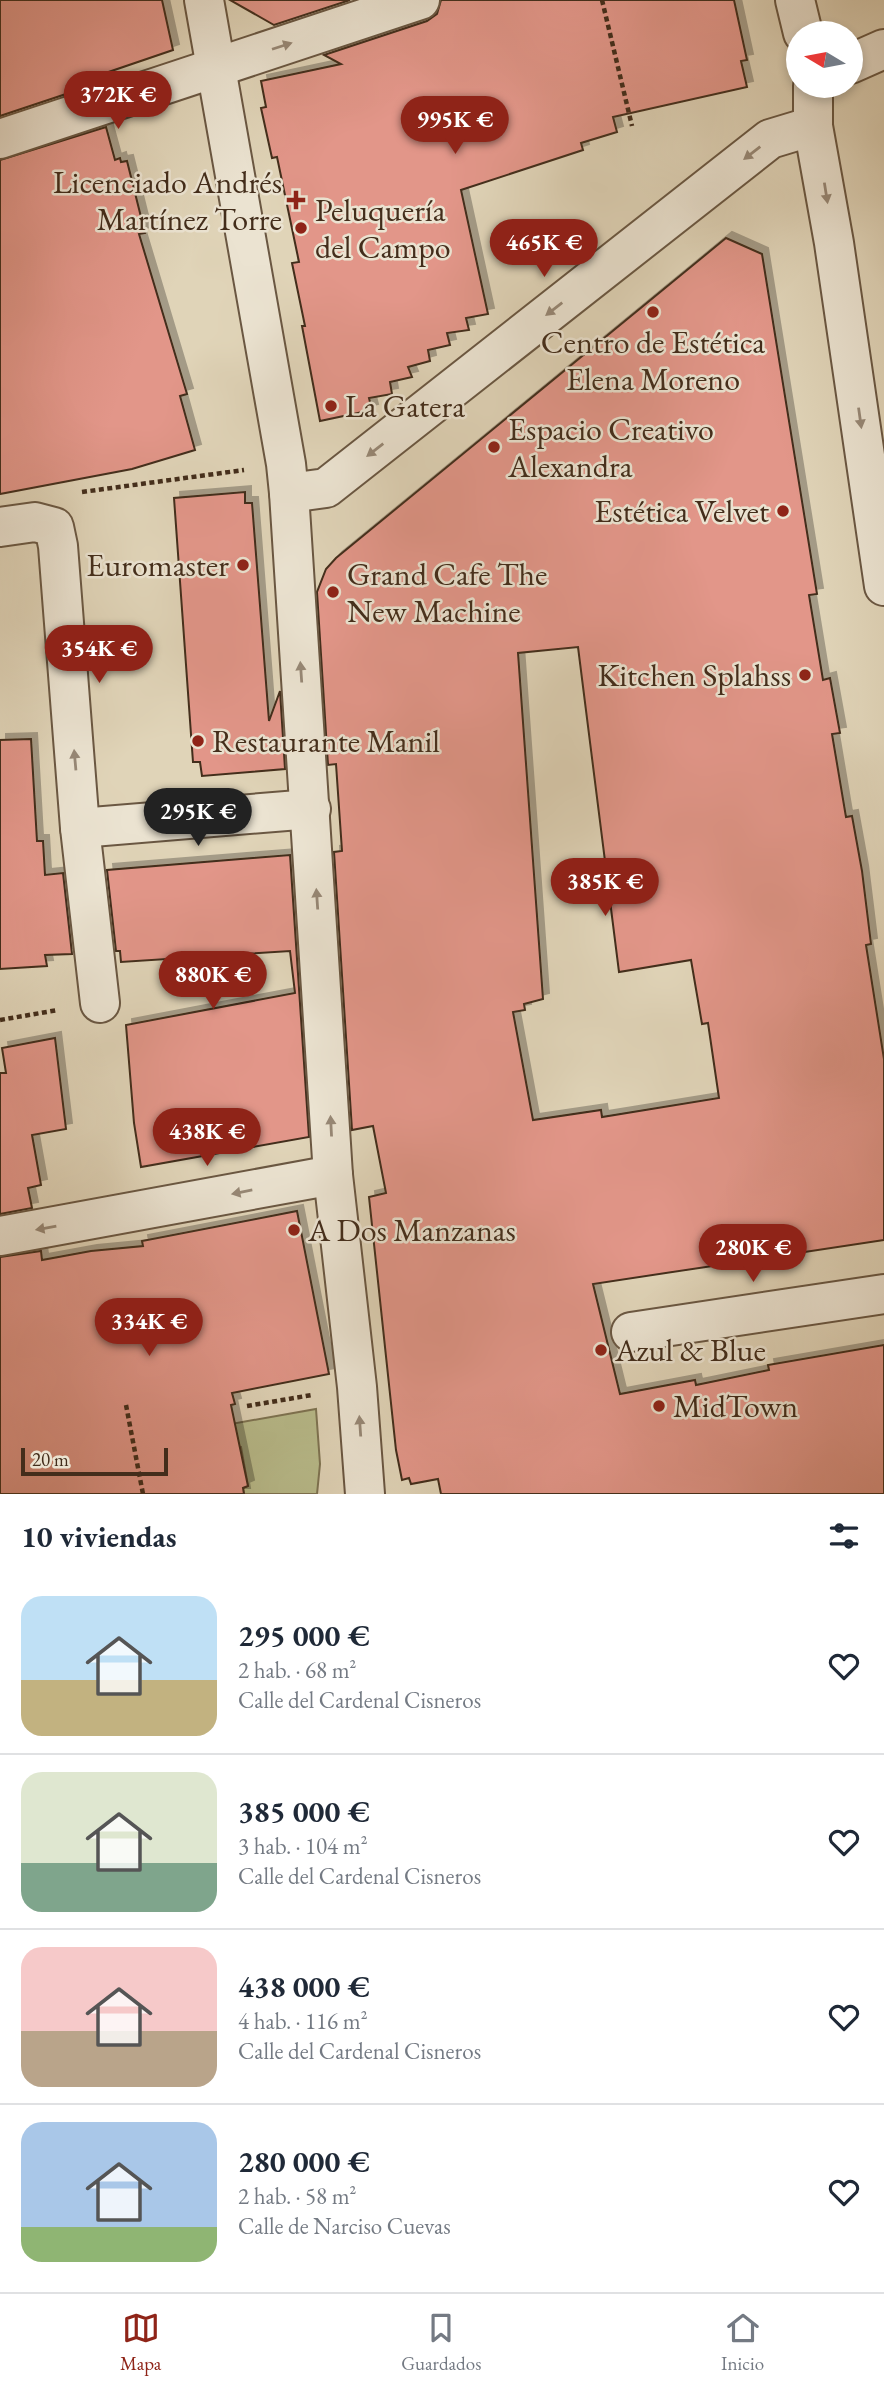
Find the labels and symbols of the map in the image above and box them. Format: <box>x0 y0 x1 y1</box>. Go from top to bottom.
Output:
north arrow <box>786 21 863 98</box>
one-way arrow <box>271 40 292 51</box>
pin: 372K € <box>61 72 175 131</box>
pin: 995K € <box>398 96 512 156</box>
one-way arrow <box>743 146 761 160</box>
place label: Licenciado Andrés Martínez Torre <box>53 161 282 240</box>
one-way arrow <box>821 182 832 204</box>
place label: Peluquería del Campo <box>315 189 451 268</box>
marker: Licenciado Andrés Martínez Torre <box>288 192 304 208</box>
pin: 465K € <box>487 219 601 279</box>
marker: Peluquería del Campo <box>293 220 309 236</box>
one-way arrow <box>545 301 563 316</box>
marker: Centro de Estética Elena Moreno <box>645 304 661 320</box>
place label: Centro de Estética Elena Moreno <box>541 321 765 400</box>
place label: La Gatera <box>345 385 465 427</box>
marker: La Gatera <box>323 398 339 414</box>
one-way arrow <box>854 407 865 429</box>
place label: Espacio Creativo Alexandra <box>507 408 714 487</box>
marker: Espacio Creativo Alexandra <box>486 439 502 455</box>
one-way arrow <box>366 442 384 456</box>
place label: Estética Velvet <box>594 490 769 532</box>
marker: Estética Velvet <box>775 503 791 519</box>
place label: Euromaster <box>86 544 229 586</box>
place label: Grand Cafe The New Machine <box>347 553 547 632</box>
marker: Euromaster <box>235 557 251 573</box>
marker: Grand Cafe The New Machine <box>325 584 341 600</box>
pin: 354K € <box>42 626 156 685</box>
place label: Kitchen Splahss <box>597 654 791 696</box>
one-way arrow <box>295 661 306 683</box>
marker: Kitchen Splahss <box>797 667 813 683</box>
place label: Restaurante Manil <box>212 720 440 762</box>
marker: Restaurante Manil <box>190 733 206 749</box>
one-way arrow <box>69 749 80 771</box>
pin: 295K € <box>141 788 255 848</box>
pin: 385K € <box>548 858 662 918</box>
one-way arrow <box>311 888 322 910</box>
pin: 880K € <box>156 951 270 1011</box>
pin: 438K € <box>150 1108 264 1168</box>
one-way arrow <box>325 1115 336 1137</box>
one-way arrow <box>231 1187 253 1198</box>
place label: A Dos Manzanas <box>307 1209 516 1251</box>
marker: A Dos Manzanas <box>286 1222 302 1238</box>
one-way arrow <box>35 1223 57 1234</box>
pin: 280K € <box>696 1224 810 1284</box>
pin: 334K € <box>92 1298 206 1358</box>
place label: Azul & Blue <box>614 1329 766 1371</box>
marker: Azul & Blue <box>593 1342 609 1358</box>
place label: MidTown <box>673 1385 798 1427</box>
marker: MidTown <box>651 1398 667 1414</box>
one-way arrow <box>354 1415 365 1437</box>
scale bar <box>21 1445 168 1477</box>

